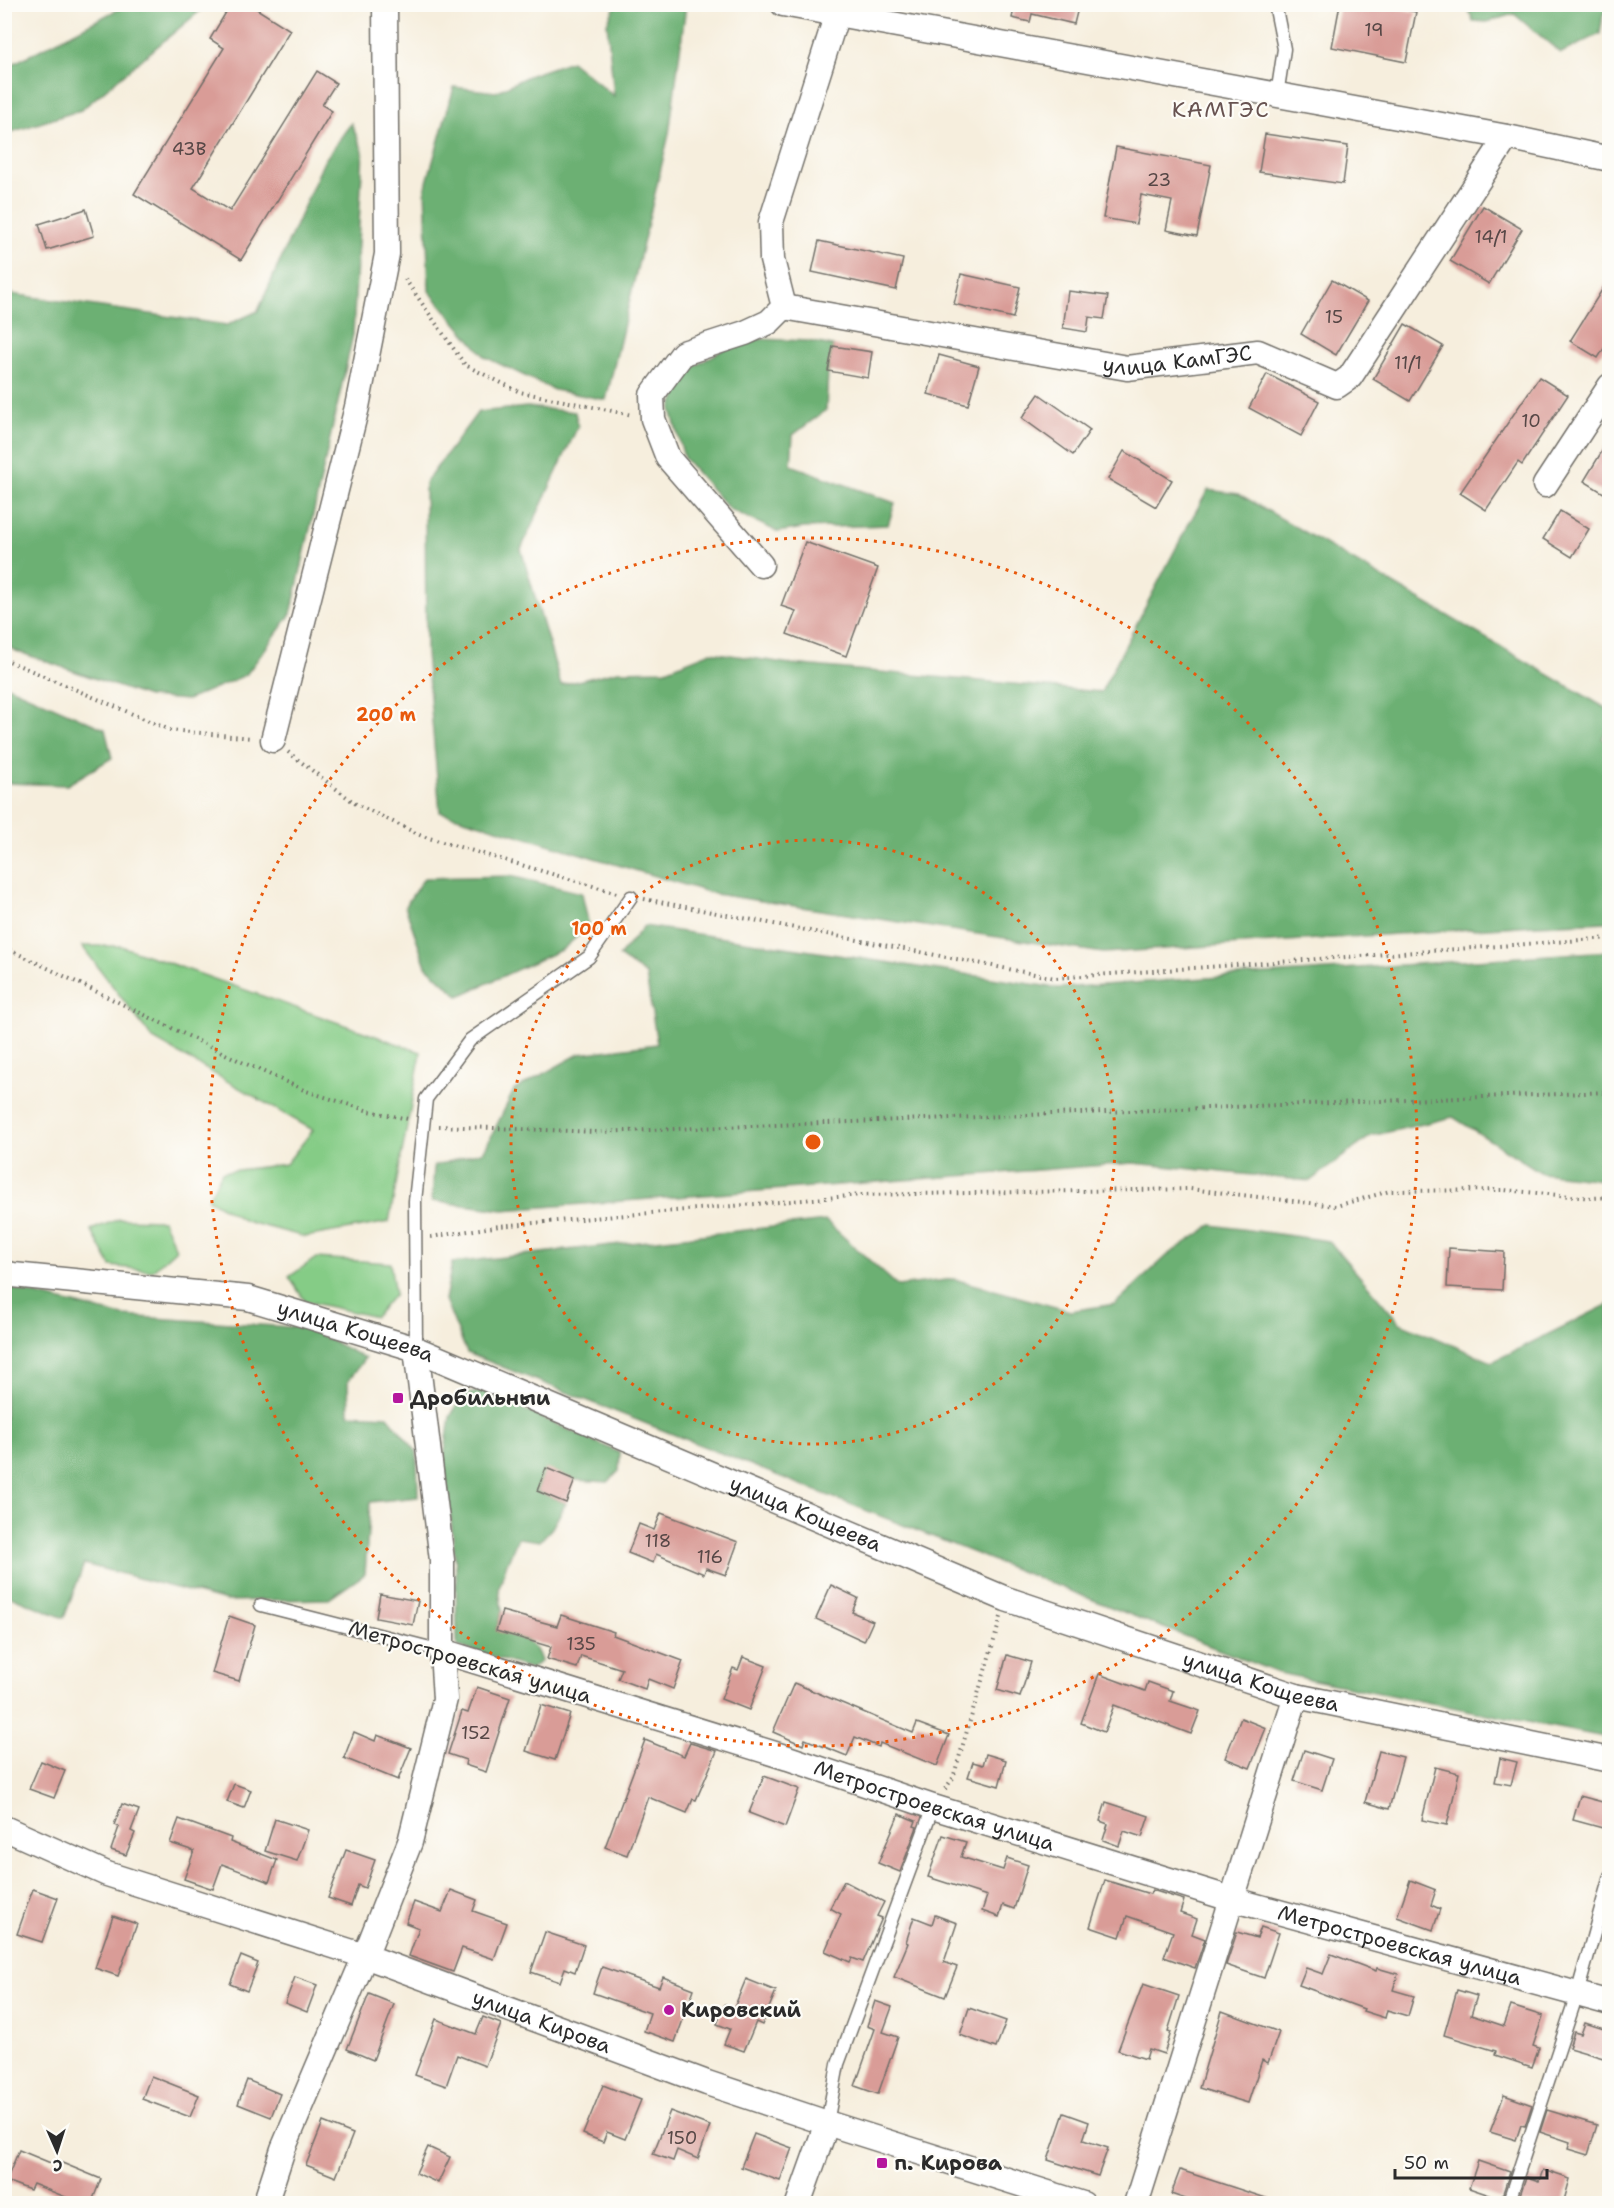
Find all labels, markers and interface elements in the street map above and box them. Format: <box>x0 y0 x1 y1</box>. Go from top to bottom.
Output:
house number: 19 <box>1364 18 1384 42</box>
district label: КАМГЭС <box>1172 95 1270 124</box>
house number: 43В <box>172 137 206 161</box>
house number: 23 <box>1147 168 1171 192</box>
house number: 14/1 <box>1475 225 1507 249</box>
house number: 15 <box>1325 305 1343 329</box>
street label: улица КамГЭС <box>1101 339 1253 382</box>
house number: 11/1 <box>1394 351 1422 375</box>
house number: 10 <box>1521 409 1541 433</box>
text: 200 m <box>356 703 417 727</box>
text: 100 m <box>571 917 627 941</box>
centre of rings <box>803 1132 823 1152</box>
street label: улица Кощеева <box>274 1294 438 1369</box>
place label: Дробильныи <box>410 1384 551 1412</box>
marker: Дробильныи <box>391 1391 405 1405</box>
street label: улица Кощеева <box>725 1470 886 1559</box>
house number: 118 <box>645 1529 671 1553</box>
house number: 116 <box>697 1545 723 1569</box>
street label: Метростроевская улица <box>345 1614 595 1710</box>
house number: 135 <box>566 1632 596 1656</box>
street label: улица Кощеева <box>1179 1645 1342 1718</box>
house number: 152 <box>461 1721 491 1745</box>
street label: Метростроевская улица <box>810 1754 1058 1858</box>
street label: Метростроевская улица <box>1275 1899 1525 1992</box>
street label: улица Кирова <box>468 1983 615 2060</box>
place label: Кировский <box>681 1996 802 2024</box>
marker: Кировский <box>662 2003 676 2017</box>
north arrow <box>27 2121 87 2181</box>
house number: 150 <box>667 2126 697 2150</box>
scale bar <box>1395 2142 1546 2180</box>
place label: п. Кирова <box>894 2149 1003 2177</box>
text: 50 m <box>1404 2151 1449 2175</box>
text: С <box>52 2155 63 2176</box>
marker: п. Кирова <box>875 2156 889 2170</box>

